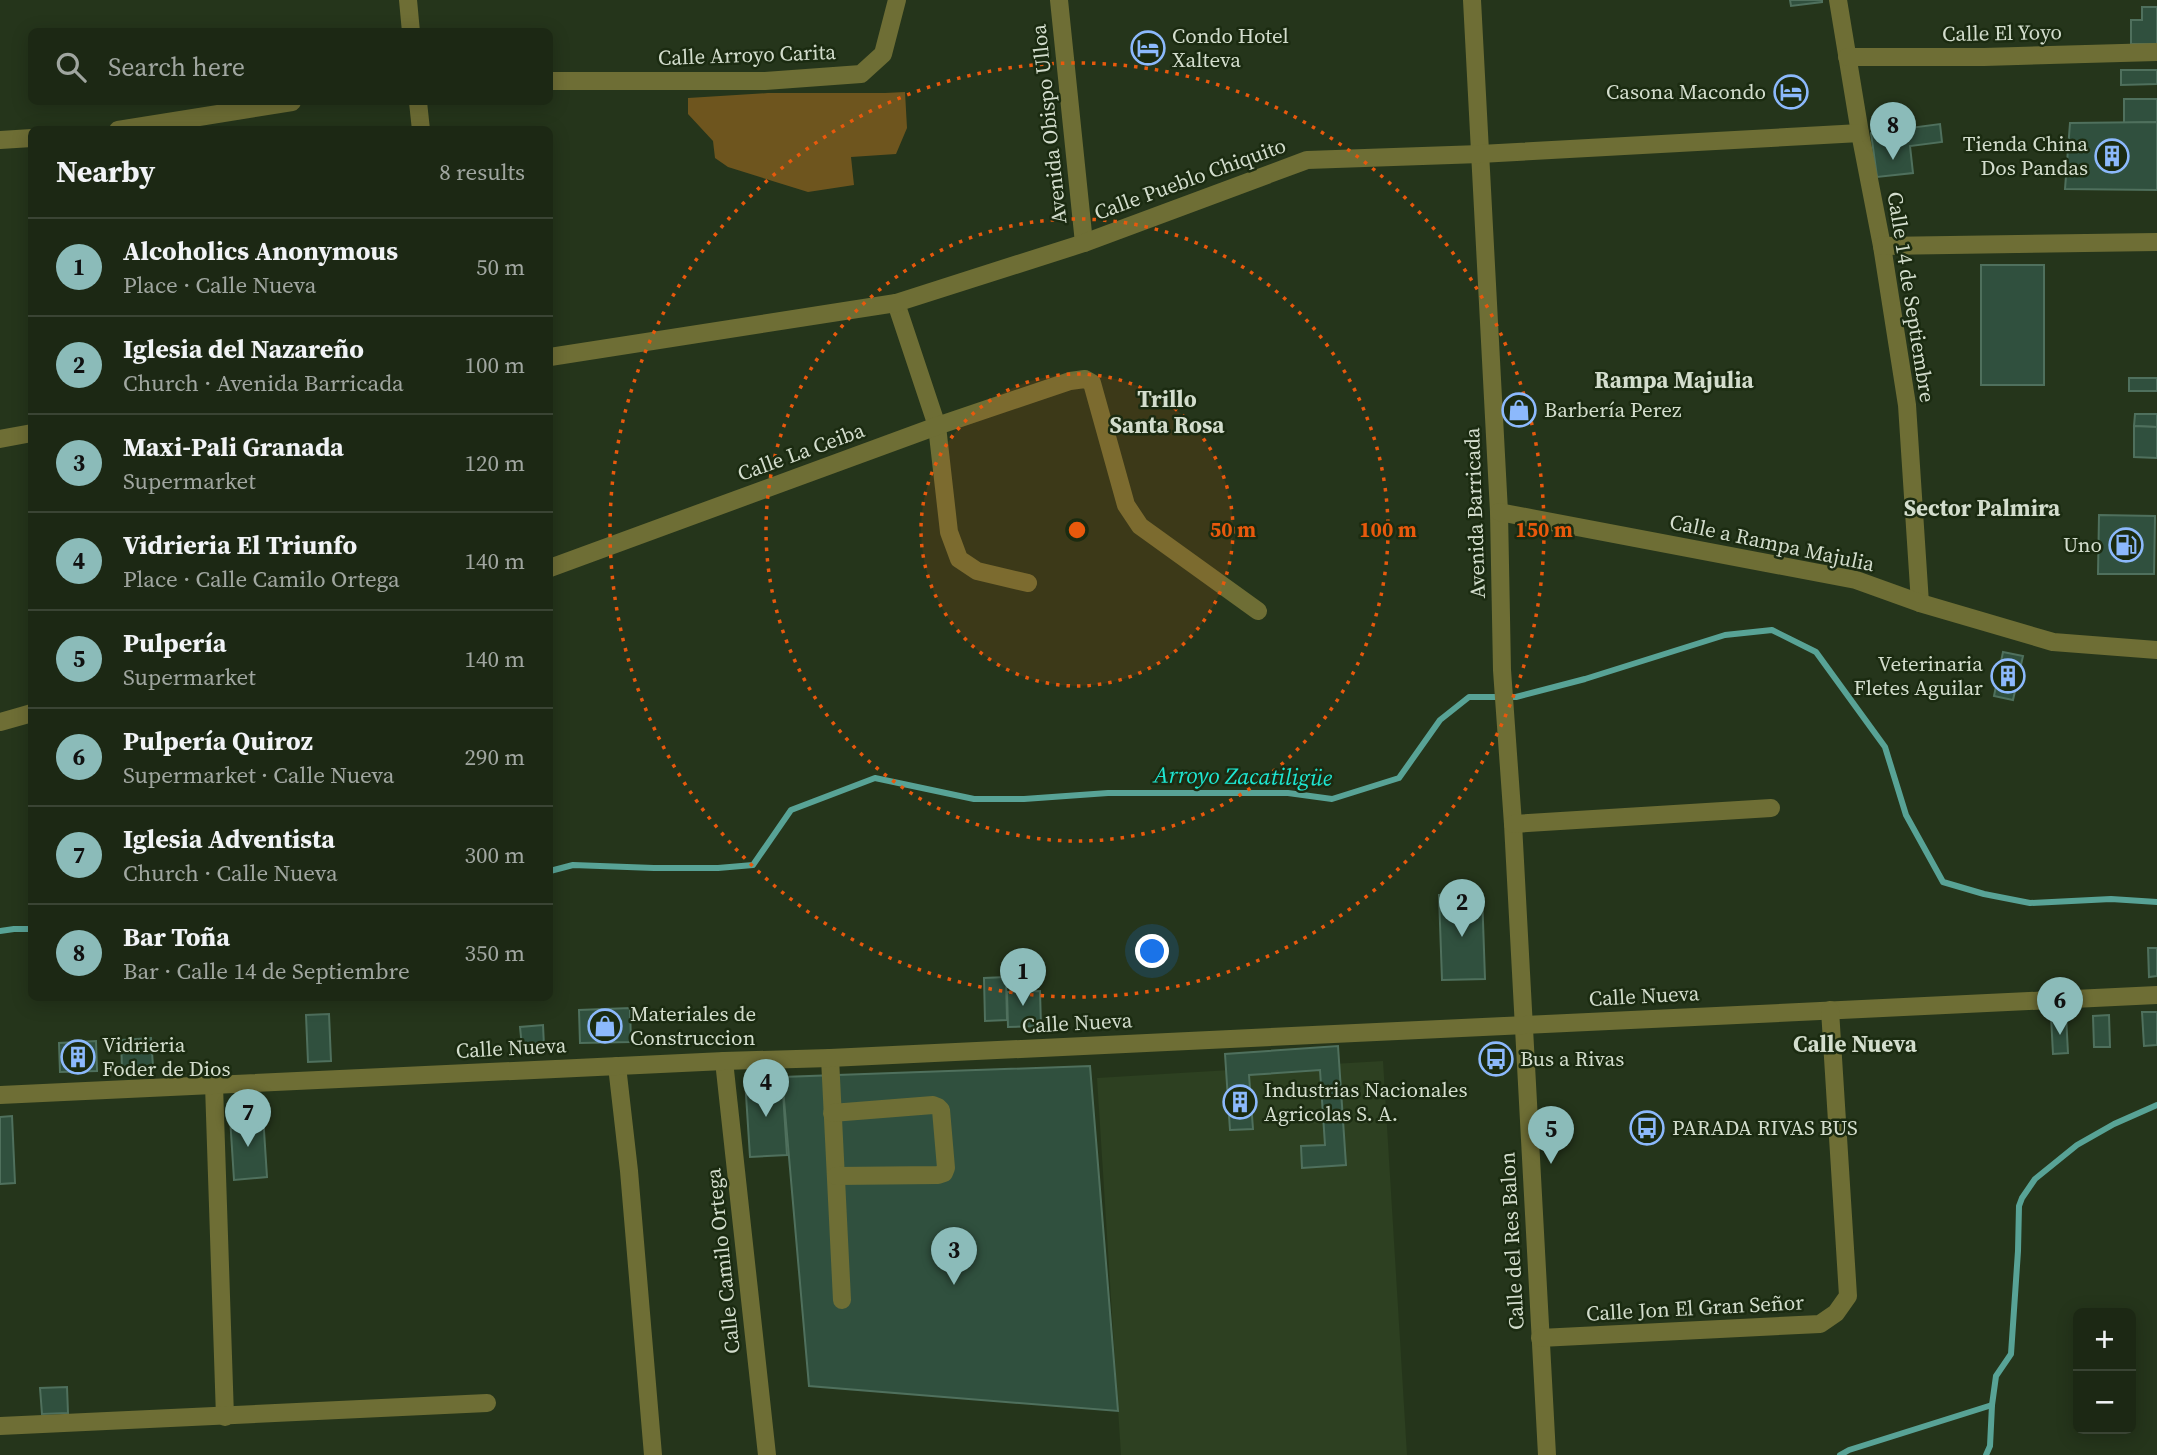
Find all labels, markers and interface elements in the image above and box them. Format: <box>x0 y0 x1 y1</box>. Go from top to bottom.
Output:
street label: Calle El Yoyo <box>1942 17 2062 48</box>
place label: Condo Hotel Xalteva <box>1172 21 1289 74</box>
street label: Avenida Obispo Ulloa <box>1024 22 1073 225</box>
search box <box>28 28 553 105</box>
hotel icon: Condo Hotel Xalteva <box>1129 29 1167 67</box>
street label: Calle Arroyo Carita <box>657 37 837 72</box>
icon: search <box>52 48 90 86</box>
text: Search here <box>108 49 245 85</box>
hotel icon: Casona Macondo <box>1772 73 1810 111</box>
place label: Casona Macondo <box>1606 77 1766 106</box>
pin: 8 <box>1870 102 1916 160</box>
place label: Tienda China Dos Pandas <box>1963 129 2088 182</box>
street label: Calle Pueblo Chiquito <box>1090 130 1290 227</box>
building icon: Tienda China Dos Pandas <box>2093 137 2131 175</box>
text: Nearby <box>56 151 155 192</box>
text: 8 results <box>439 156 525 188</box>
street label: Calle 14 de Septiembre <box>1881 189 1942 404</box>
text: Alcoholics Anonymous <box>123 233 398 269</box>
text: 1 <box>73 251 85 283</box>
text: 50 m <box>476 251 525 283</box>
text: Place · Calle Nueva <box>123 269 317 301</box>
text: Iglesia del Nazareño <box>123 331 364 367</box>
text: 2 <box>73 349 85 381</box>
text: 100 m <box>464 349 525 381</box>
district label: Rampa Majulia <box>1594 364 1755 396</box>
text: Church · Avenida Barricada <box>123 367 404 399</box>
district label: Trillo Santa Rosa <box>1110 383 1225 441</box>
shop icon: Barbería Perez <box>1500 391 1538 429</box>
place label: Barbería Perez <box>1544 395 1682 424</box>
street label: Calle La Ceiba <box>733 415 869 488</box>
street label: Avenida Barricada <box>1457 427 1492 599</box>
text: Maxi-Pali Granada <box>123 429 344 465</box>
text: 3 <box>73 447 85 479</box>
text: 120 m <box>464 447 525 479</box>
text: Supermarket <box>123 465 256 497</box>
district label: Sector Palmira <box>1904 492 2061 524</box>
street label: Calle a Rampa Majulia <box>1667 507 1878 578</box>
text: 50 m <box>1210 515 1256 544</box>
text: 100 m <box>1359 515 1417 544</box>
text: 150 m <box>1515 515 1573 544</box>
centre of rings <box>1065 518 1089 542</box>
fuel station icon: Uno <box>2107 526 2145 564</box>
text: Vidrieria El Triunfo <box>123 527 357 563</box>
place label: Uno <box>2063 530 2102 559</box>
text: 4 <box>73 545 85 577</box>
text: 140 m <box>464 545 525 577</box>
text: Place · Calle Camilo Ortega <box>123 563 400 595</box>
text: Pulpería <box>123 625 226 661</box>
text: 5 <box>73 643 85 675</box>
text: 140 m <box>464 643 525 675</box>
place label: Veterinaria Fletes Aguilar <box>1853 649 1983 702</box>
building icon: Veterinaria Fletes Aguilar <box>1989 657 2027 695</box>
text: Supermarket <box>123 661 256 693</box>
text: Pulpería Quiroz <box>123 723 313 759</box>
text: 6 <box>73 741 85 773</box>
text: 290 m <box>464 741 525 773</box>
water label: Arroyo Zacatiligüe <box>1151 758 1333 794</box>
text: Supermarket · Calle Nueva <box>123 759 394 791</box>
text: Iglesia Adventista <box>123 821 335 857</box>
text: 7 <box>73 839 85 871</box>
text: 300 m <box>464 839 525 871</box>
text: Church · Calle Nueva <box>123 857 338 889</box>
pin: 2 <box>1439 879 1485 937</box>
text: Bar Toña <box>123 919 230 955</box>
your location <box>1135 934 1169 968</box>
text: 8 <box>73 937 85 969</box>
text: 350 m <box>464 937 525 969</box>
pin: 1 <box>1000 948 1046 1006</box>
text: Bar · Calle 14 de Septiembre <box>123 955 410 987</box>
pin: 6 <box>2037 977 2083 1035</box>
street label: Calle Nueva <box>1588 978 1700 1013</box>
place label: Materiales de Construccion <box>630 999 756 1052</box>
street label: Calle Nueva <box>1021 1005 1133 1040</box>
shop icon: Materiales de Construccion <box>586 1007 624 1045</box>
district label: Calle Nueva <box>1793 1028 1918 1060</box>
place label: Vidrieria Foder de Dios <box>102 1030 231 1083</box>
street label: Calle Nueva <box>455 1030 567 1065</box>
building icon: Vidrieria Foder de Dios <box>59 1038 97 1076</box>
bus stop icon: Bus a Rivas <box>1477 1040 1515 1078</box>
place label: Bus a Rivas <box>1520 1044 1624 1073</box>
pin: 4 <box>743 1059 789 1117</box>
place label: Industrias Nacionales Agricolas S. A. <box>1264 1075 1468 1128</box>
building icon: Industrias Nacionales Agricolas S. A. <box>1221 1083 1259 1121</box>
pin: 7 <box>225 1089 271 1147</box>
pin: 5 <box>1528 1106 1574 1164</box>
bus stop icon: PARADA RIVAS BUS <box>1628 1109 1666 1147</box>
place label: PARADA RIVAS BUS <box>1672 1113 1858 1142</box>
street label: Calle del Res Balon <box>1492 1151 1531 1331</box>
street label: Calle Camilo Ortega <box>698 1166 747 1355</box>
pin: 3 <box>931 1227 977 1285</box>
street label: Calle Jon El Gran Señor <box>1585 1287 1805 1328</box>
map controls <box>2073 1308 2136 1434</box>
button: + <box>2073 1308 2136 1371</box>
button: − <box>2073 1371 2136 1434</box>

